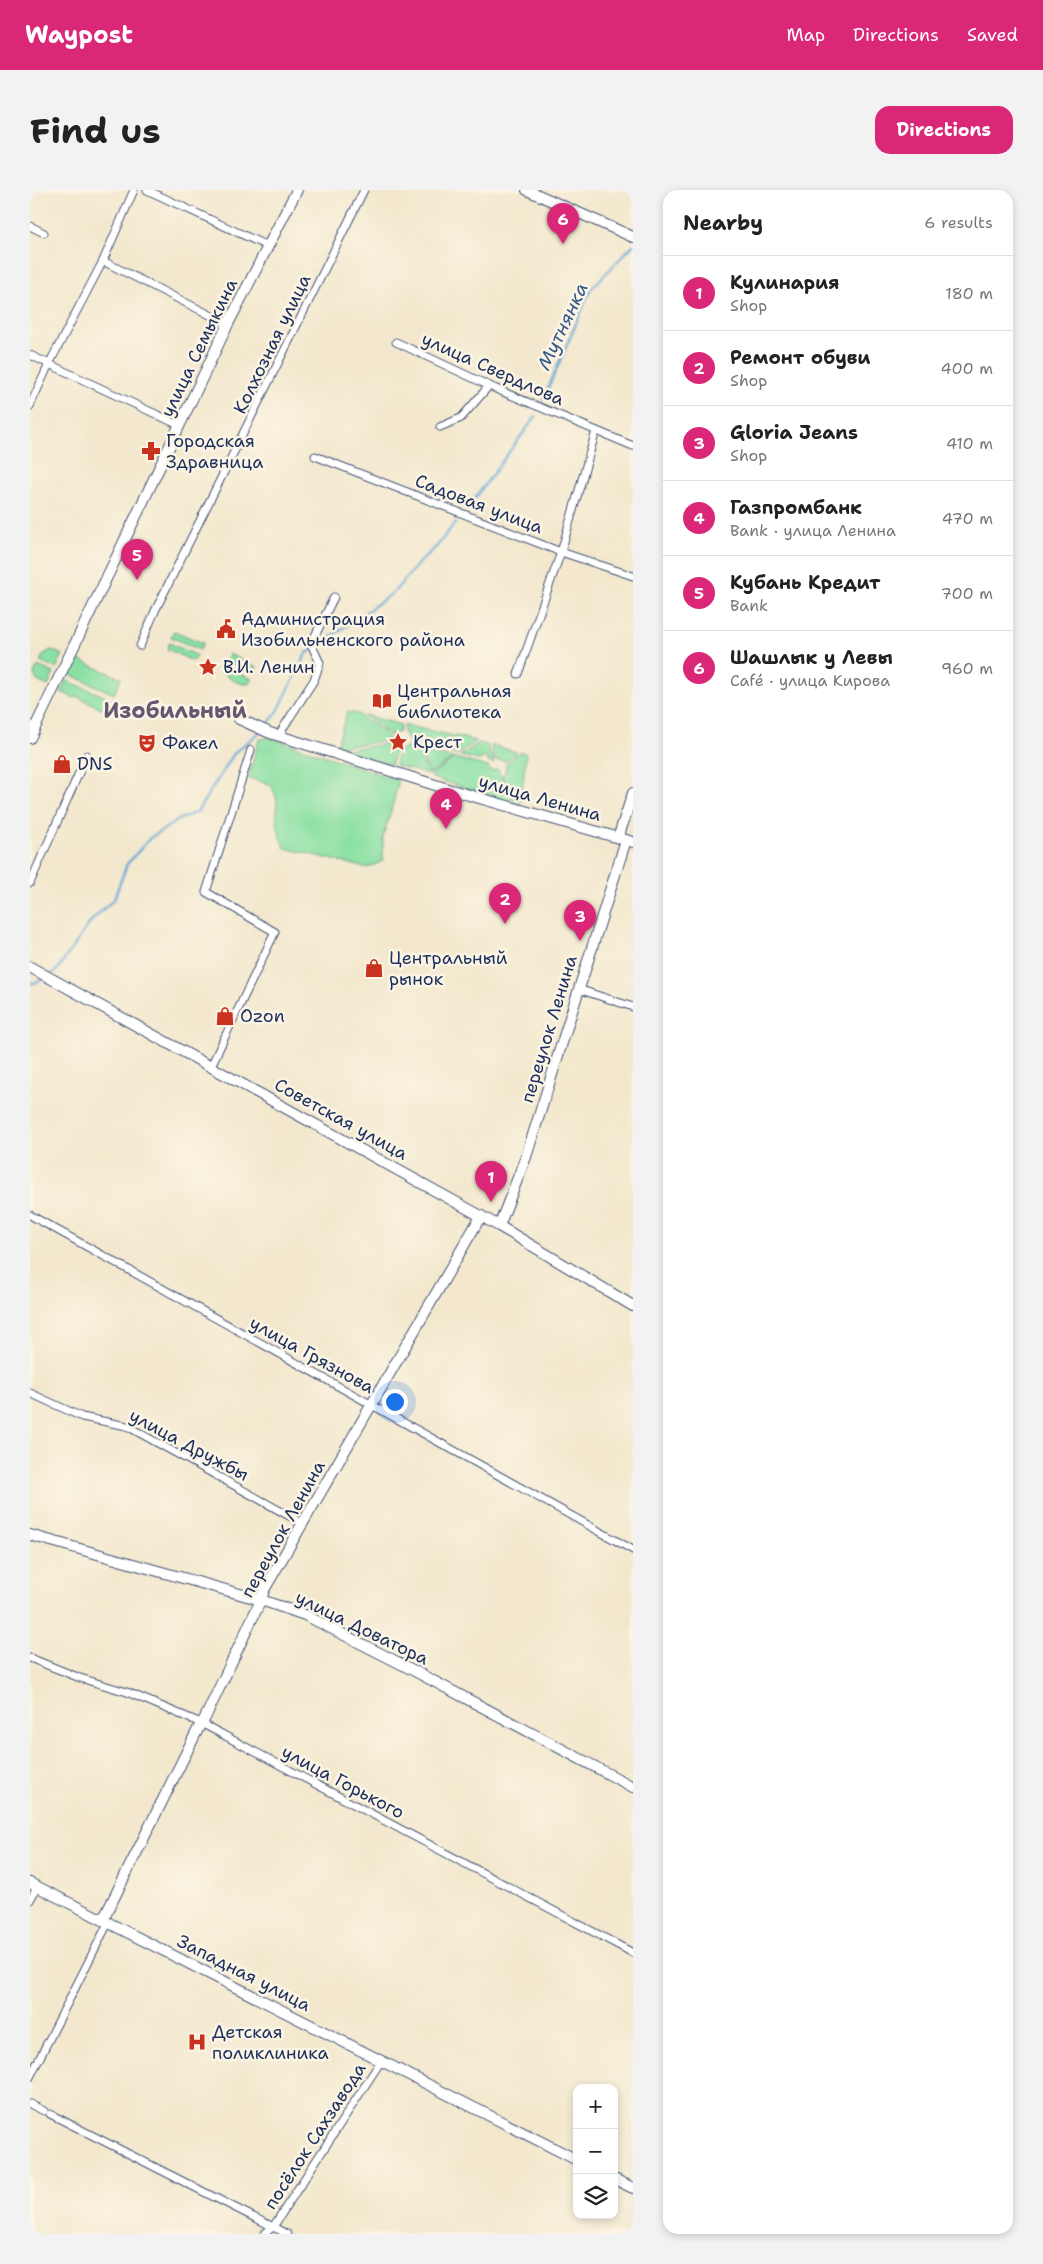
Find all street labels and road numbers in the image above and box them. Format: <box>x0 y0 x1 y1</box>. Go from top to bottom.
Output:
street label: Колхозная улица <box>228 270 316 418</box>
street label: улица Семыкина <box>155 275 243 421</box>
street label: улица Свердлова <box>418 327 568 411</box>
street label: Садовая улица <box>412 469 546 539</box>
street label: улица Ленина <box>476 769 604 827</box>
street label: переулок Ленина <box>515 952 583 1106</box>
street label: Советская улица <box>270 1072 412 1166</box>
street label: улица Грязнова <box>245 1311 379 1399</box>
street label: улица Дружбы <box>125 1403 253 1487</box>
street label: переулок Ленина <box>235 1456 331 1602</box>
street label: улица Доватора <box>291 1585 433 1671</box>
street label: улица Горького <box>277 1740 409 1824</box>
street label: Западная улица <box>173 1929 315 2017</box>
street label: посёлок Сахзавода <box>259 2058 371 2214</box>

